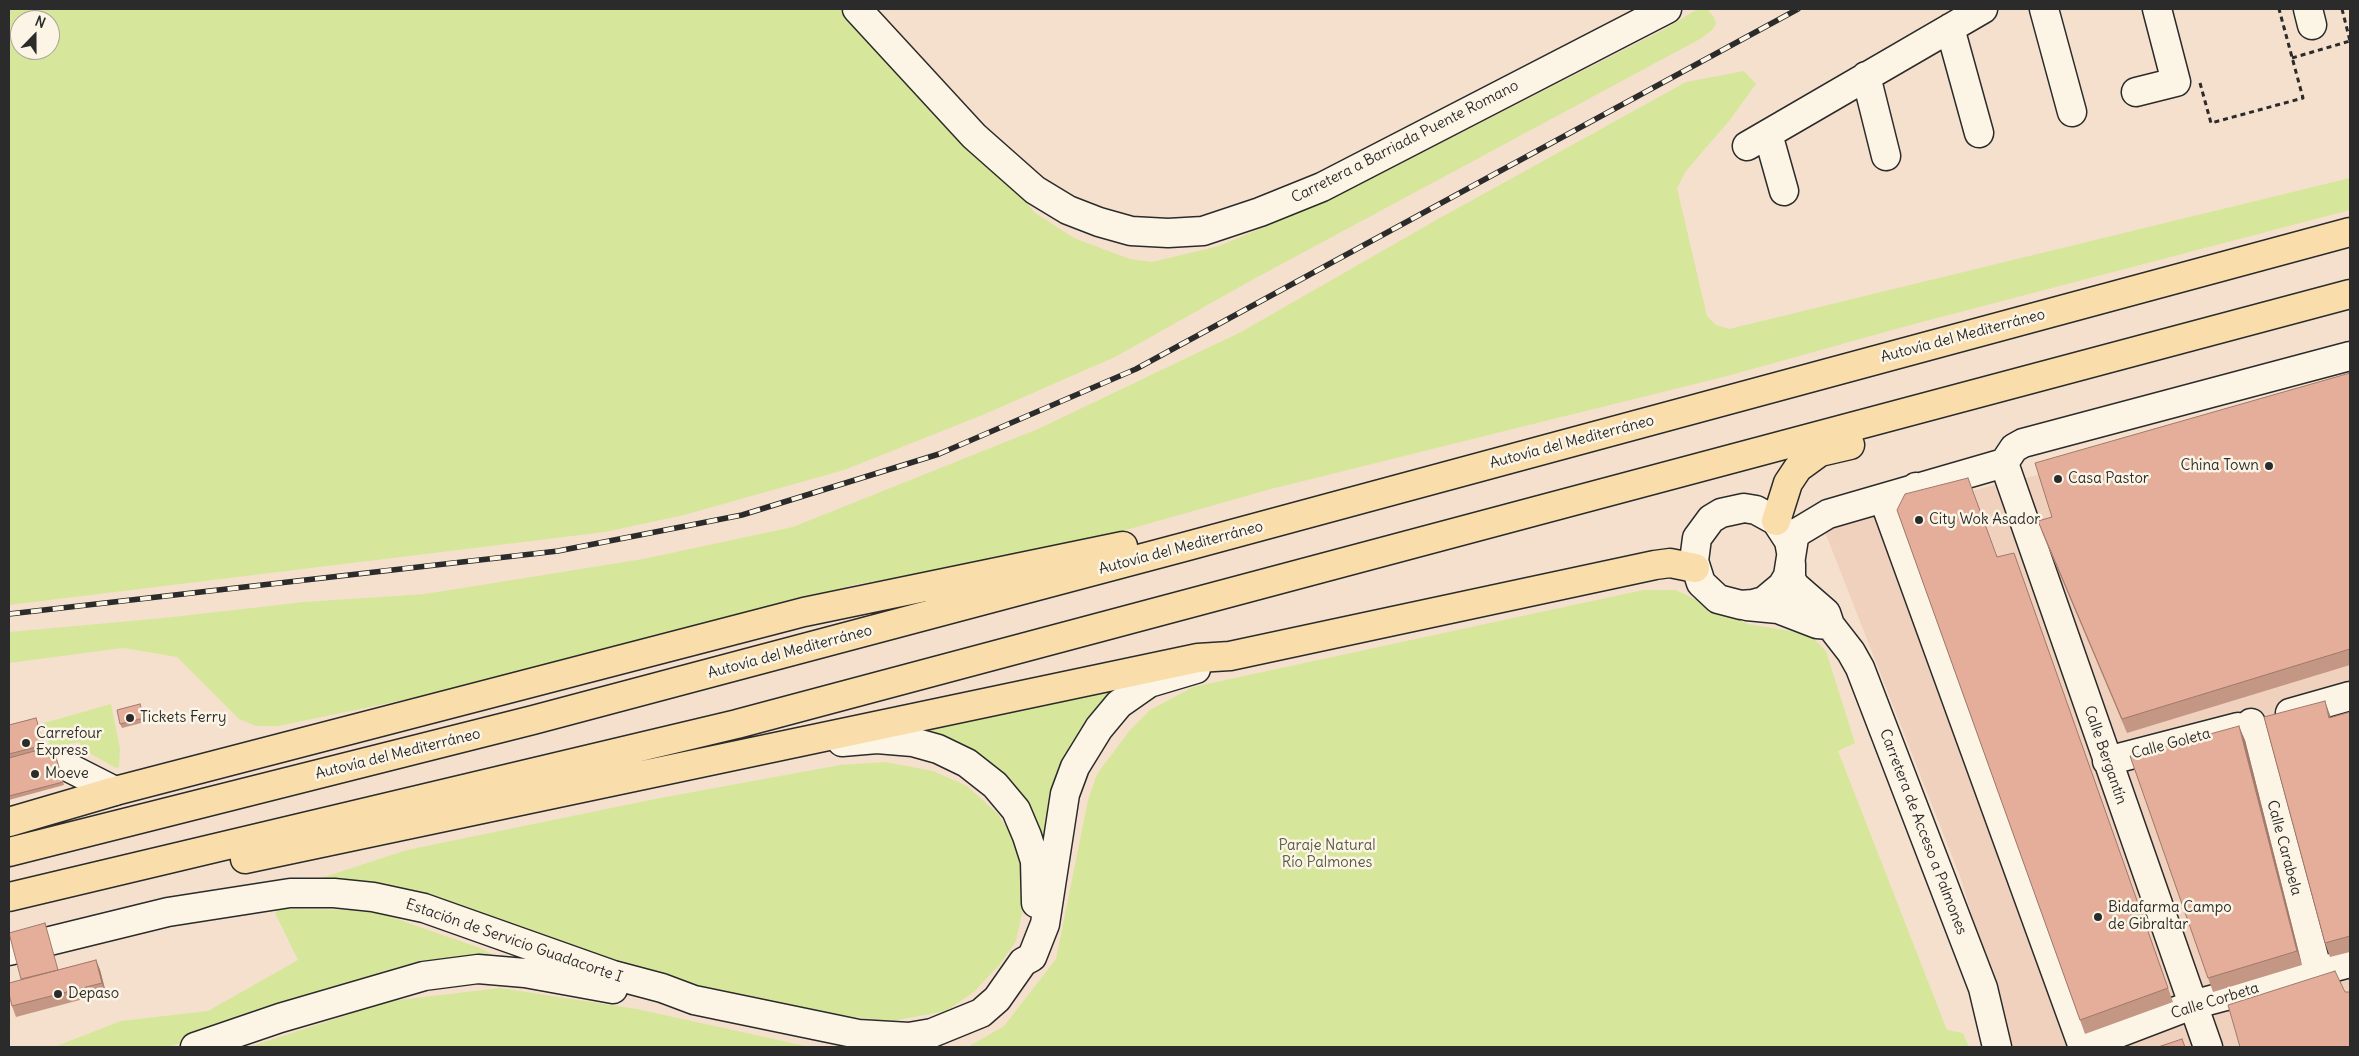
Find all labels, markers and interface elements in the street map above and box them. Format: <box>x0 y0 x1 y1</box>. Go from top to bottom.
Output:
north arrow <box>10 10 60 60</box>
text: N <box>32 12 48 32</box>
street label: Carretera a Barriada Puente Romano <box>1288 77 1522 207</box>
street label: Autovía del Mediterráneo <box>1879 305 2047 367</box>
street label: Autovía del Mediterráneo <box>1488 411 1656 473</box>
place label: China Town <box>2181 457 2259 475</box>
marker: China Town <box>2263 460 2275 472</box>
place label: Casa Pastor <box>2068 470 2149 488</box>
marker: Casa Pastor <box>2052 473 2064 485</box>
place label: City Wok Asador <box>1929 511 2040 529</box>
marker: City Wok Asador <box>1913 514 1925 526</box>
street label: Autovía del Mediterráneo <box>1097 517 1265 579</box>
street label: Autovía del Mediterráneo <box>706 621 874 683</box>
street label: Calle Bergantín <box>2080 703 2130 807</box>
place label: Tickets Ferry <box>140 709 226 727</box>
marker: Tickets Ferry <box>124 712 136 724</box>
place label: Carrefour Express <box>36 725 102 760</box>
street label: Autovía del Mediterráneo <box>314 725 482 783</box>
street label: Calle Goleta <box>2130 725 2212 763</box>
street label: Carretera de Acceso a Palmones <box>1875 727 1971 937</box>
marker: Carrefour Express <box>20 737 32 749</box>
place label: Moeve <box>45 765 89 783</box>
marker: Moeve <box>29 768 41 780</box>
street label: Calle Carabela <box>2263 798 2305 898</box>
park label: Paraje Natural Río Palmones <box>1278 837 1376 872</box>
street label: Estación de Servicio Guadacorte I <box>403 895 625 987</box>
place label: Bidafarma Campo de Gibraltar <box>2108 899 2232 934</box>
marker: Bidafarma Campo de Gibraltar <box>2092 911 2104 923</box>
street label: Calle Corbeta <box>2169 979 2261 1023</box>
place label: Depaso <box>68 985 119 1003</box>
marker: Depaso <box>52 988 64 1000</box>

